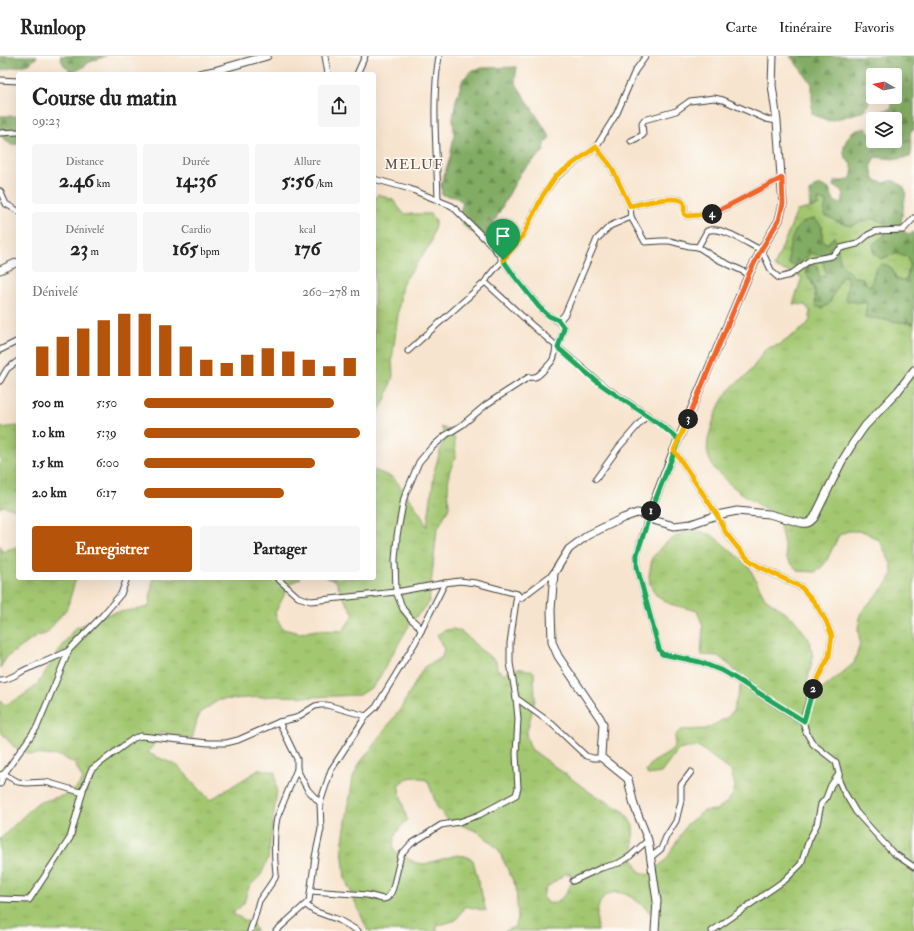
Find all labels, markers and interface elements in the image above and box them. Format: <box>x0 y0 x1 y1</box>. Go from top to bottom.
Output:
text: Runloop <box>20 16 86 40</box>
text: Carte <box>726 19 757 36</box>
text: Itinéraire <box>779 19 832 36</box>
text: Favoris <box>854 19 894 36</box>
north arrow <box>866 68 902 104</box>
map controls <box>866 68 902 148</box>
text: Course du matin <box>32 84 177 112</box>
button: share <box>318 85 360 127</box>
button: layers <box>866 112 902 148</box>
text: 09:23 <box>32 113 60 129</box>
text: Distance <box>65 155 104 168</box>
text: Durée <box>182 155 210 168</box>
text: Allure <box>294 155 321 168</box>
district label: MELUF <box>384 156 444 173</box>
text: 2.46 <box>59 168 94 193</box>
text: 14:36 <box>176 168 216 193</box>
text: 5:56 <box>282 168 314 193</box>
text: km <box>94 177 110 190</box>
text: /km <box>314 177 333 190</box>
pin: 4 <box>702 204 722 224</box>
text: 4 <box>709 207 715 220</box>
pin <box>486 219 520 260</box>
text: Dénivelé <box>65 223 104 236</box>
text: Cardio <box>181 223 211 236</box>
text: kcal <box>299 223 316 236</box>
icon: arrive <box>492 225 514 247</box>
text: 23 <box>70 236 88 261</box>
text: 165 <box>172 236 198 261</box>
text: 176 <box>294 236 321 261</box>
text: m <box>88 245 99 258</box>
text: bpm <box>198 245 220 258</box>
text: Dénivelé <box>32 284 78 300</box>
text: 260–278 m <box>302 284 360 300</box>
text: 500 m <box>32 395 64 411</box>
text: 5:50 <box>96 395 117 411</box>
pin: 3 <box>678 409 698 429</box>
text: 3 <box>686 412 690 425</box>
text: 1.0 km <box>32 425 65 441</box>
text: 5:39 <box>96 425 117 441</box>
text: 1.5 km <box>32 455 64 471</box>
text: 6:00 <box>96 455 119 471</box>
text: 2.0 km <box>32 485 67 501</box>
text: 6:17 <box>96 485 116 501</box>
pin: 1 <box>641 501 661 521</box>
text: 1 <box>649 504 653 517</box>
button: Enregistrer <box>32 526 192 572</box>
button: Partager <box>200 526 360 572</box>
pin: 2 <box>803 679 823 699</box>
text: 2 <box>810 682 816 695</box>

